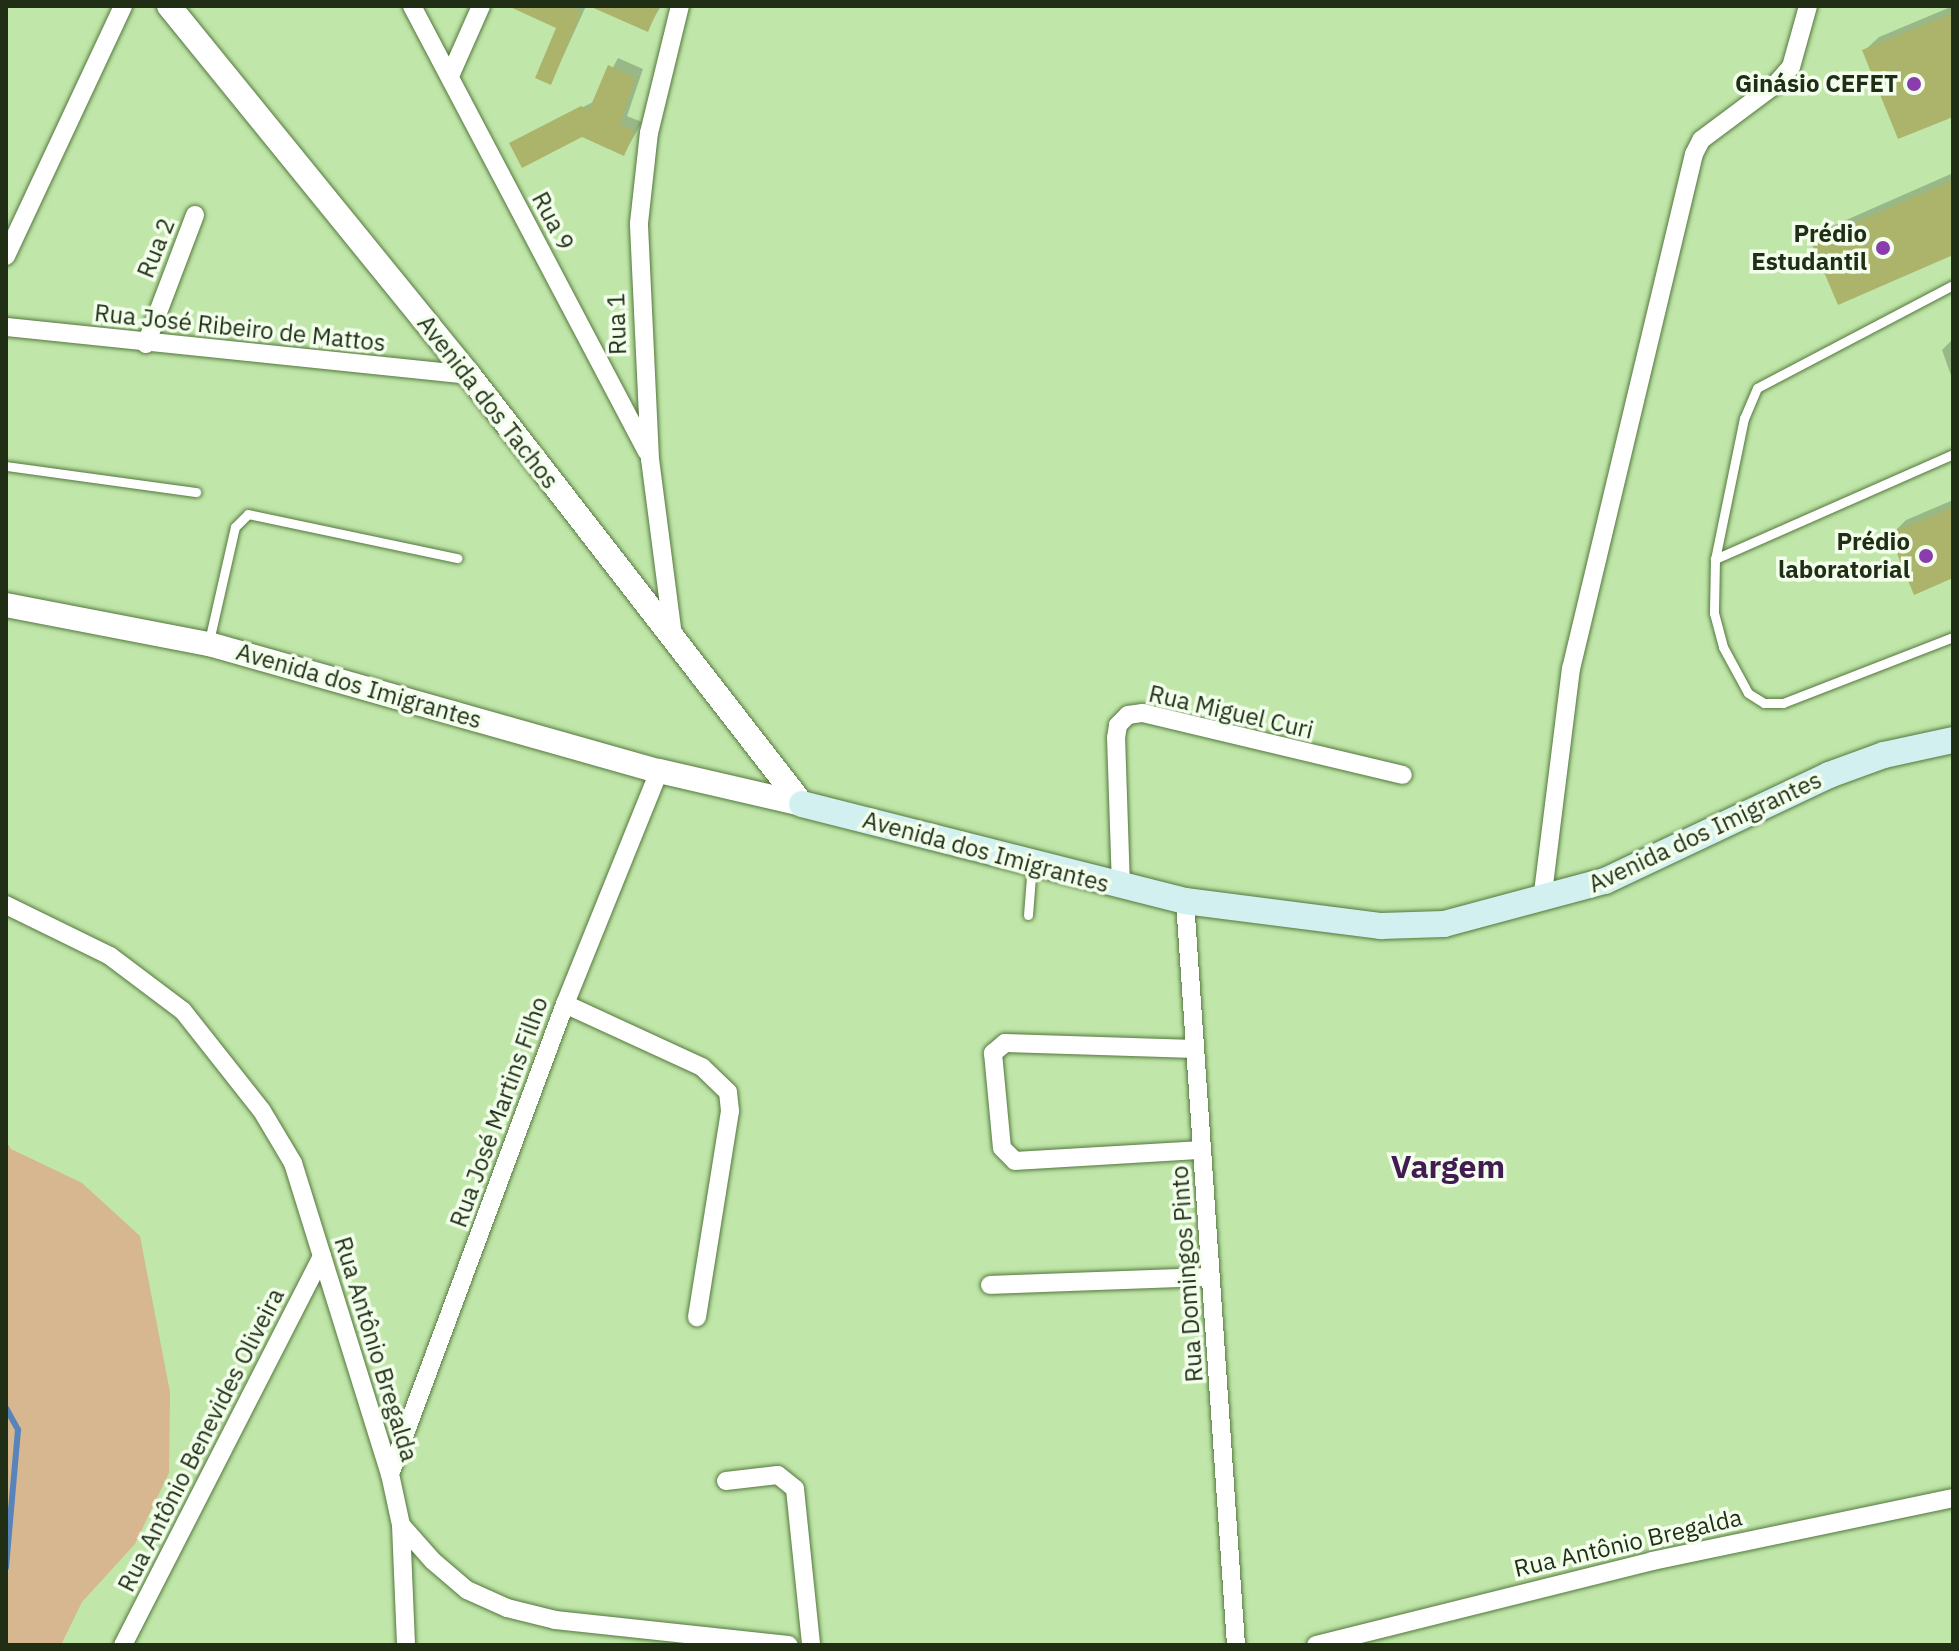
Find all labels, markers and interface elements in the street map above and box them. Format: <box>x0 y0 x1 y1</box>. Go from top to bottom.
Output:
place label: Ginásio CEFET <box>1735 70 1898 98</box>
marker: Ginásio CEFET <box>1905 75 1923 93</box>
street label: Rua 9 <box>526 187 580 255</box>
street label: Rua 2 <box>131 214 181 282</box>
place label: Prédio Estudantil <box>1751 220 1867 276</box>
marker: Prédio Estudantil <box>1874 239 1892 257</box>
street label: Rua 1 <box>602 293 632 355</box>
street label: Rua José Ribeiro de Mattos <box>93 298 387 358</box>
street label: Avenida dos Tachos <box>411 310 565 494</box>
place label: Prédio laboratorial <box>1778 528 1910 584</box>
marker: Prédio laboratorial <box>1917 547 1935 565</box>
street label: Avenida dos Imigrantes <box>233 637 485 735</box>
street label: Rua Miguel Curi <box>1146 679 1316 745</box>
street label: Avenida dos Imigrantes <box>1584 765 1826 899</box>
street label: Avenida dos Imigrantes <box>860 805 1112 899</box>
street label: Rua José Martins Filho <box>444 993 554 1231</box>
district label: Vargem <box>1391 1147 1505 1185</box>
street label: Rua Domingos Pinto <box>1165 1165 1209 1383</box>
street label: Rua Antônio Bregalda <box>328 1233 424 1465</box>
street label: Rua Antônio Benevides Oliveira <box>112 1284 290 1596</box>
street label: Rua Antônio Bregalda <box>1511 1503 1745 1583</box>

